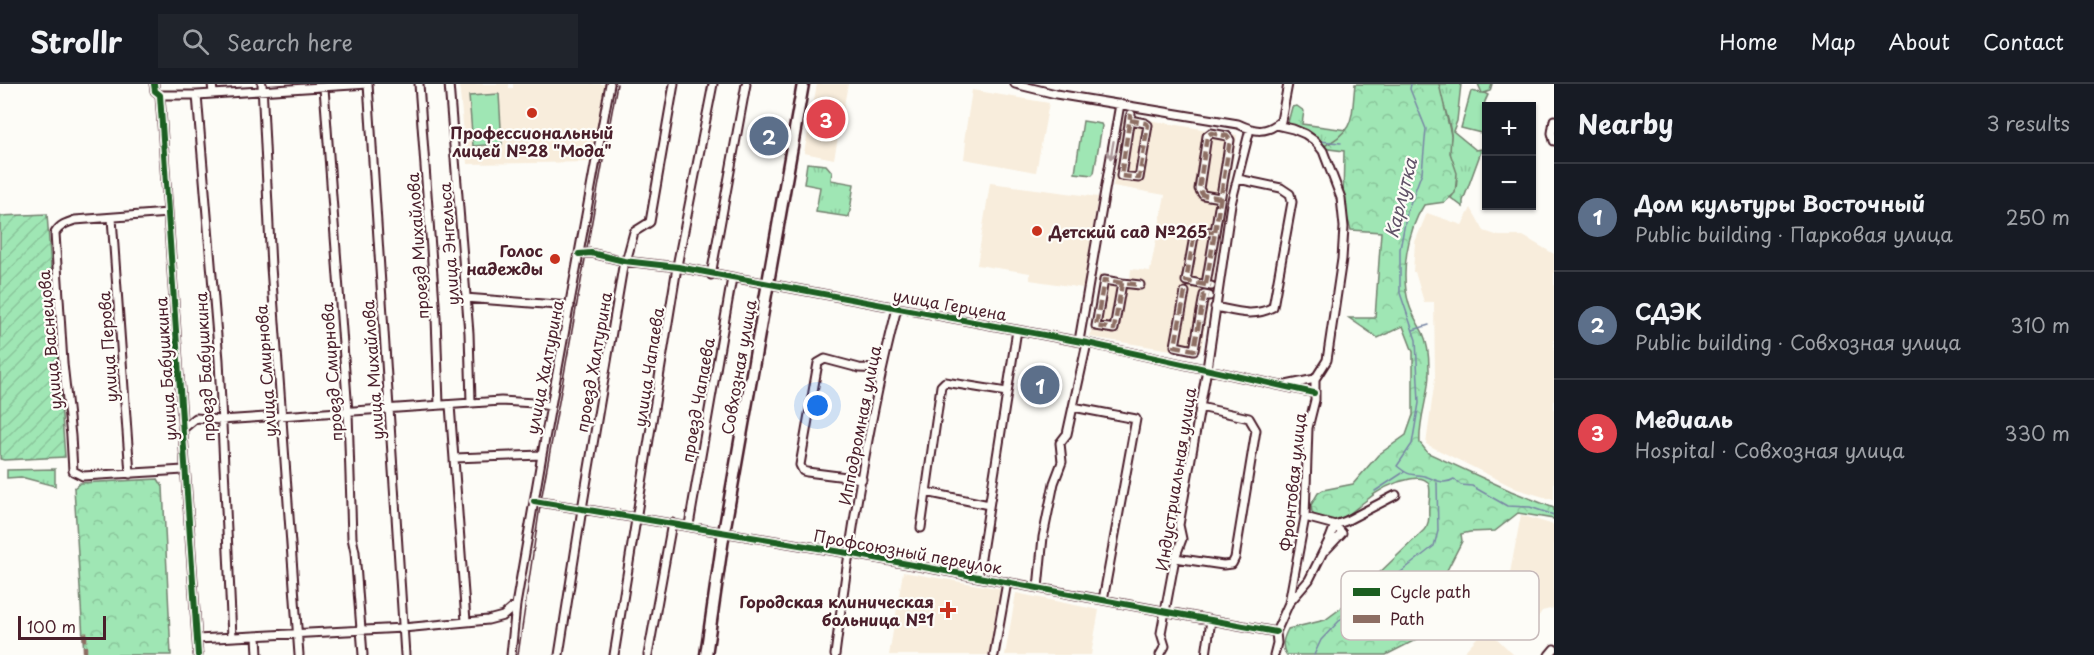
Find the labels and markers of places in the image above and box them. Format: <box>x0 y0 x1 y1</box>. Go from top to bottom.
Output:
pin: 3 <box>806 96 846 141</box>
marker: Профессиональный лицей №28 "Мода" <box>525 106 539 120</box>
pin: 2 <box>750 113 788 158</box>
place label: Профессиональный лицей №28 "Мода" <box>450 120 614 162</box>
place label: Детский сад №265 <box>1048 219 1207 243</box>
marker: Детский сад №265 <box>1030 224 1044 238</box>
place label: Голос надежды <box>466 238 543 280</box>
marker: Голос надежды <box>548 252 562 266</box>
pin: 1 <box>1020 362 1060 408</box>
place label: Городская клиническая больница №1 <box>739 589 934 631</box>
marker: Городская клиническая больница №1 <box>939 601 957 619</box>

